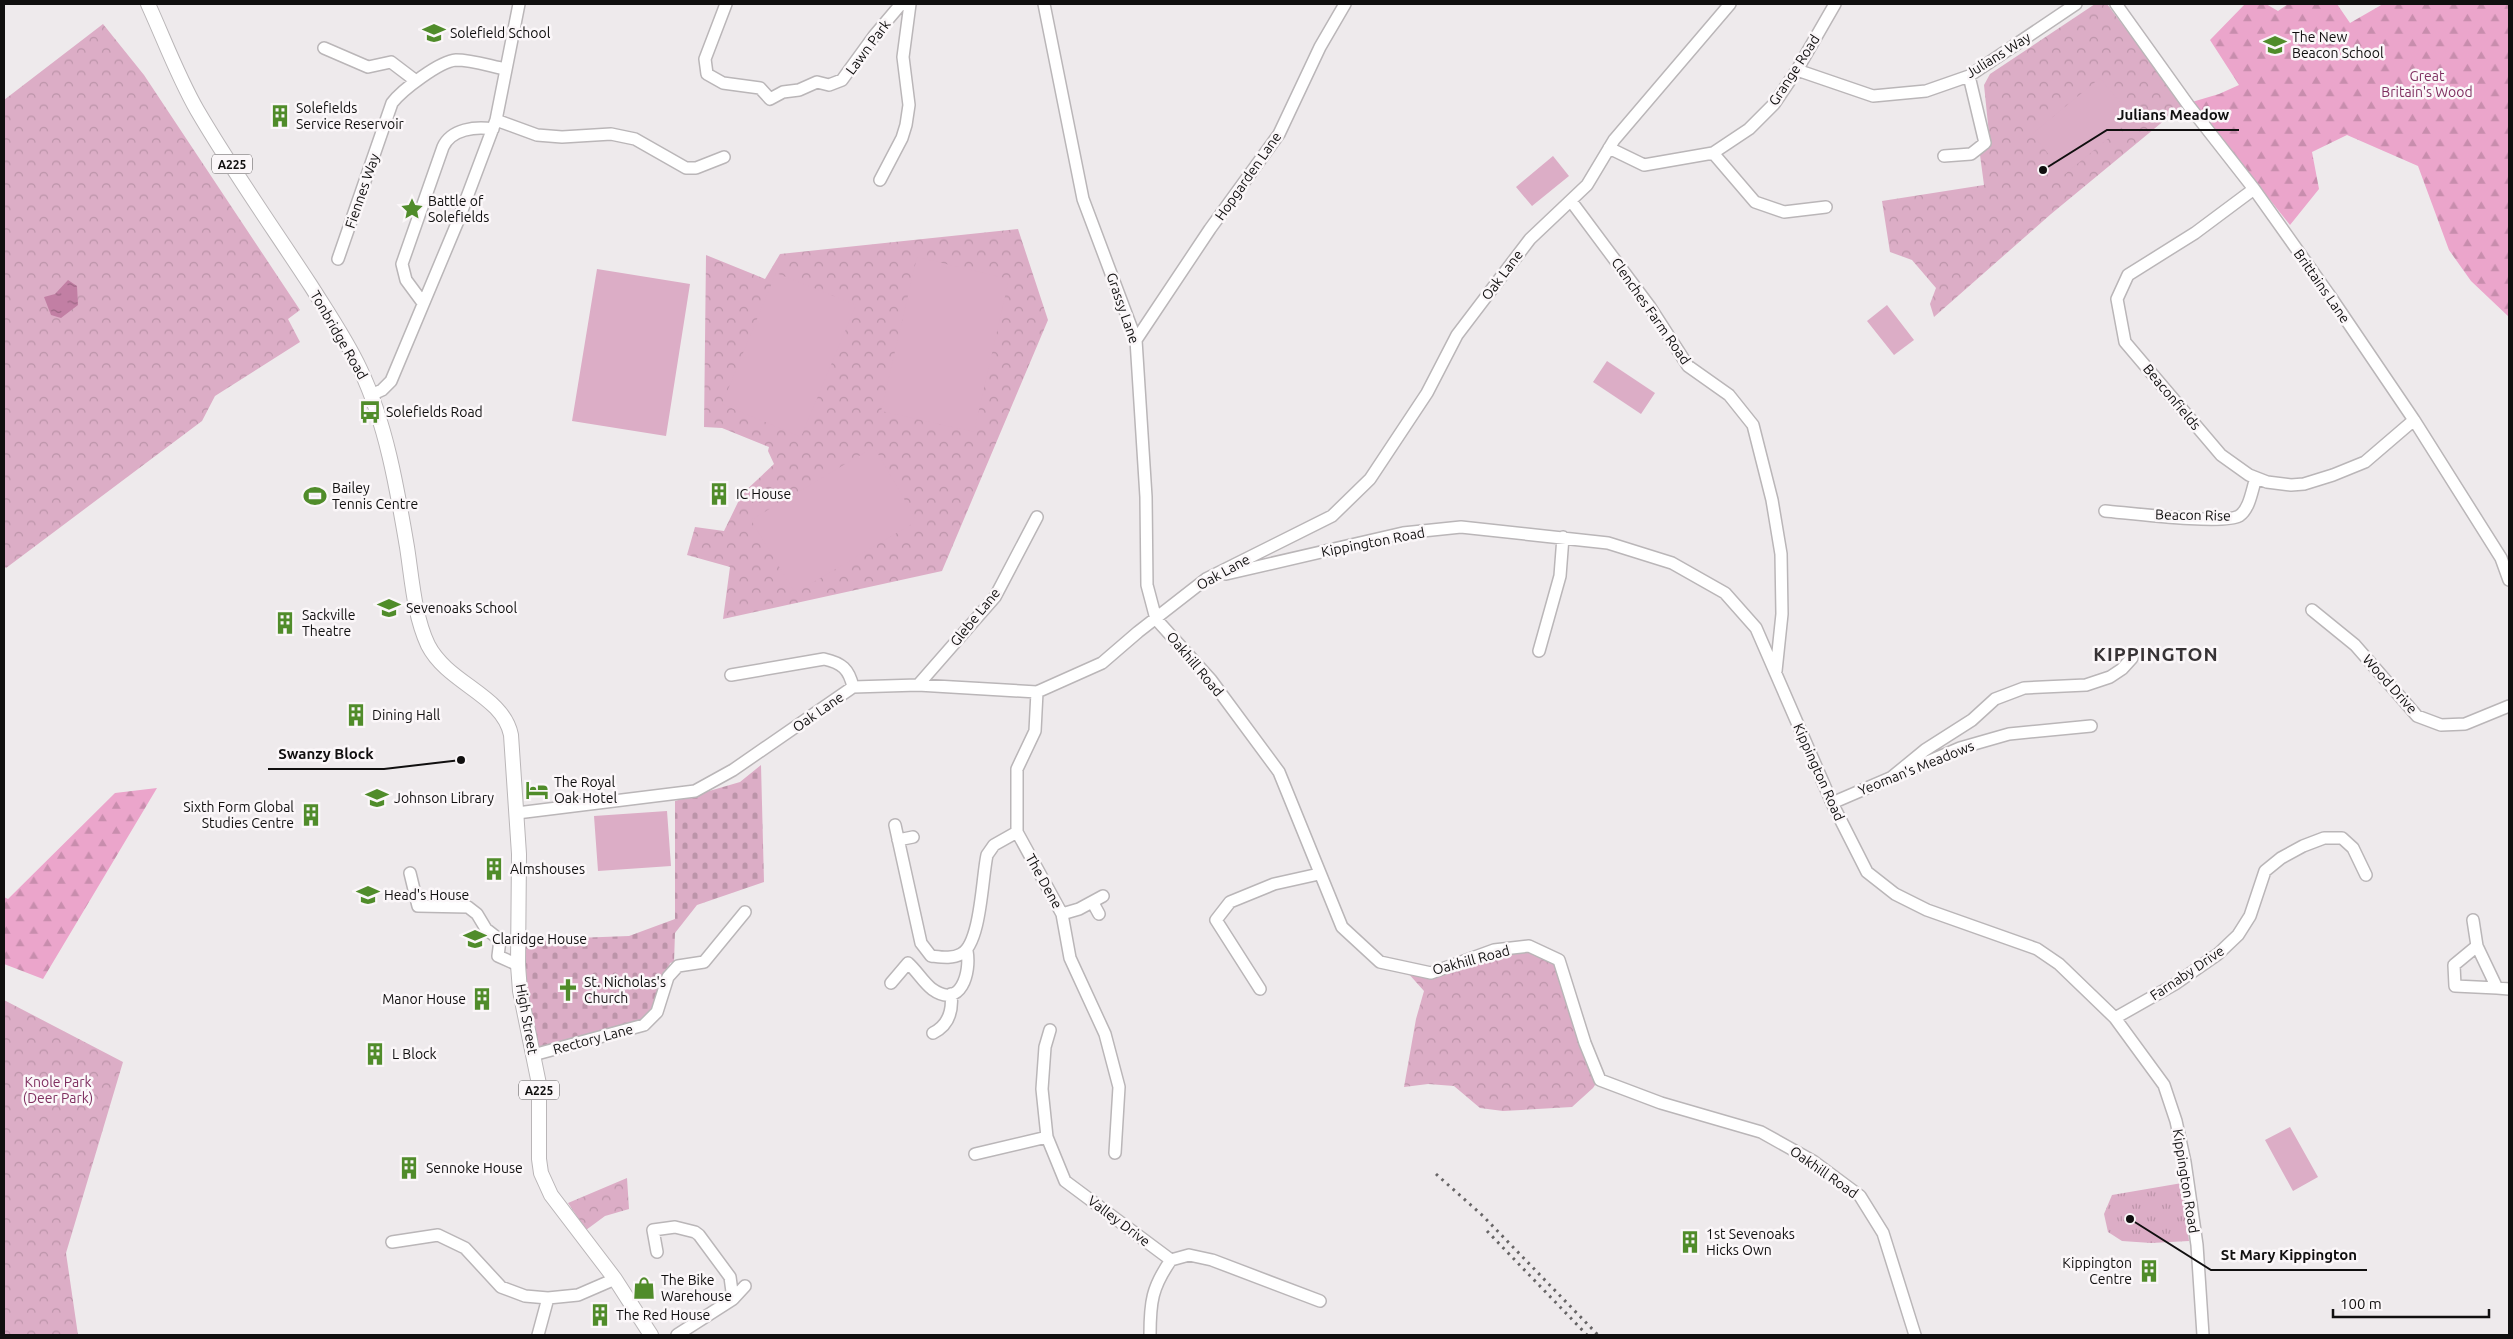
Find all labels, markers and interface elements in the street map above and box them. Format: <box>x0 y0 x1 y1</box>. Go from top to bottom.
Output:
street label: Lawn Park <box>842 17 894 77</box>
school or university icon: Solefield School <box>421 20 447 46</box>
place label: Solefield School <box>450 25 551 41</box>
street label: Julians Way <box>1963 29 2033 81</box>
place label: The New Beacon School <box>2292 29 2384 61</box>
street label: Grange Road <box>1765 32 1823 108</box>
school or university icon: The New Beacon School <box>2262 32 2288 58</box>
park label: Great Britain's Wood <box>2381 68 2473 100</box>
place label: Solefields Service Reservoir <box>296 100 405 132</box>
callout: Julians Meadow <box>2107 100 2239 130</box>
building icon: Solefields Service Reservoir <box>267 103 293 129</box>
text: Julians Meadow <box>2117 106 2230 123</box>
street label: Hopgarden Lane <box>1212 129 1284 223</box>
street label: Fiennes Way <box>342 151 382 231</box>
road number: A225 <box>212 154 252 173</box>
place label: Battle of Solefields <box>428 193 489 225</box>
place icon: Battle of Solefields <box>399 196 425 222</box>
street label: Brittains Lane <box>2291 246 2353 326</box>
street label: Oak Lane <box>1478 247 1526 303</box>
street label: Clenches Farm Road <box>1608 255 1694 367</box>
street label: Grassy Lane <box>1103 270 1143 346</box>
street label: Tonbridge Road <box>307 288 371 382</box>
street label: Beaconfields <box>2140 361 2204 433</box>
bus stop icon: Solefields Road <box>357 399 383 425</box>
place label: Solefields Road <box>386 404 483 420</box>
place label: Bailey Tennis Centre <box>332 480 418 512</box>
building icon: IC House <box>706 481 732 507</box>
sports icon: Bailey Tennis Centre <box>302 483 328 509</box>
place label: IC House <box>736 486 791 502</box>
street label: Beacon Rise <box>2155 506 2231 524</box>
street label: Kippington Road <box>1320 524 1426 560</box>
street label: Oak Lane <box>1194 551 1252 593</box>
street label: Glebe Lane <box>947 585 1003 649</box>
school or university icon: Sevenoaks School <box>376 595 402 621</box>
place label: Sevenoaks School <box>406 600 518 616</box>
place label: Sackville Theatre <box>302 607 355 639</box>
building icon: Sackville Theatre <box>272 610 298 636</box>
street label: Oakhill Road <box>1163 628 1227 700</box>
district label: KIPPINGTON <box>2093 643 2219 665</box>
street label: Wood Drive <box>2359 651 2421 717</box>
street label: Oak Lane <box>789 689 847 735</box>
building icon: Dining Hall <box>343 702 369 728</box>
place label: Dining Hall <box>372 707 441 723</box>
street label: Kippington Road <box>1790 721 1848 823</box>
street label: Yeoman's Meadows <box>1856 737 1976 799</box>
callout: Swanzy Block <box>268 739 384 769</box>
text: Swanzy Block <box>278 745 374 762</box>
place label: The Royal Oak Hotel <box>554 774 617 806</box>
hotel icon: The Royal Oak Hotel <box>524 777 550 803</box>
school or university icon: Johnson Library <box>364 785 390 811</box>
place label: Johnson Library <box>394 790 494 806</box>
place label: Sixth Form Global Studies Centre <box>183 799 294 831</box>
building icon: Sixth Form Global Studies Centre <box>298 802 324 828</box>
street label: The Dene <box>1022 851 1066 911</box>
building icon: Almshouses <box>481 856 507 882</box>
place label: Almshouses <box>510 861 585 877</box>
school or university icon: Head's House <box>355 882 381 908</box>
place label: Head's House <box>384 887 469 903</box>
school or university icon: Claridge House <box>462 926 488 952</box>
place label: Claridge House <box>492 931 587 947</box>
street label: Oakhill Road <box>1431 942 1511 978</box>
street label: Farnaby Drive <box>2147 942 2227 1004</box>
place label: St. Nicholas's Church <box>584 974 666 1006</box>
church icon: St. Nicholas's Church <box>555 977 581 1003</box>
street label: High Street <box>513 982 541 1056</box>
building icon: Manor House <box>469 986 495 1012</box>
place label: Manor House <box>382 991 466 1007</box>
street label: Rectory Lane <box>551 1021 635 1057</box>
building icon: L Block <box>362 1041 388 1067</box>
place label: L Block <box>392 1046 437 1062</box>
park label: Knole Park (Deer Park) <box>23 1074 93 1106</box>
road number: A225 <box>519 1080 559 1100</box>
street label: Kippington Road <box>2170 1128 2202 1234</box>
street label: Oakhill Road <box>1787 1143 1861 1201</box>
building icon: Sennoke House <box>396 1155 422 1181</box>
place label: Sennoke House <box>426 1160 523 1176</box>
street label: Valley Drive <box>1085 1192 1153 1250</box>
place label: 1st Sevenoaks Hicks Own <box>1706 1226 1795 1258</box>
building icon: 1st Sevenoaks Hicks Own <box>1677 1229 1703 1255</box>
callout: St Mary Kippington <box>2211 1240 2367 1270</box>
text: St Mary Kippington <box>2221 1246 2357 1263</box>
place label: Kippington Centre <box>2062 1255 2132 1287</box>
building icon: Kippington Centre <box>2136 1258 2162 1284</box>
place label: The Bike Warehouse <box>661 1272 732 1304</box>
shop icon: The Bike Warehouse <box>631 1275 657 1301</box>
scale bar <box>2333 1286 2489 1318</box>
text: 100 m <box>2340 1295 2382 1312</box>
building icon: The Red House <box>587 1302 613 1328</box>
place label: The Red House <box>616 1307 710 1323</box>

